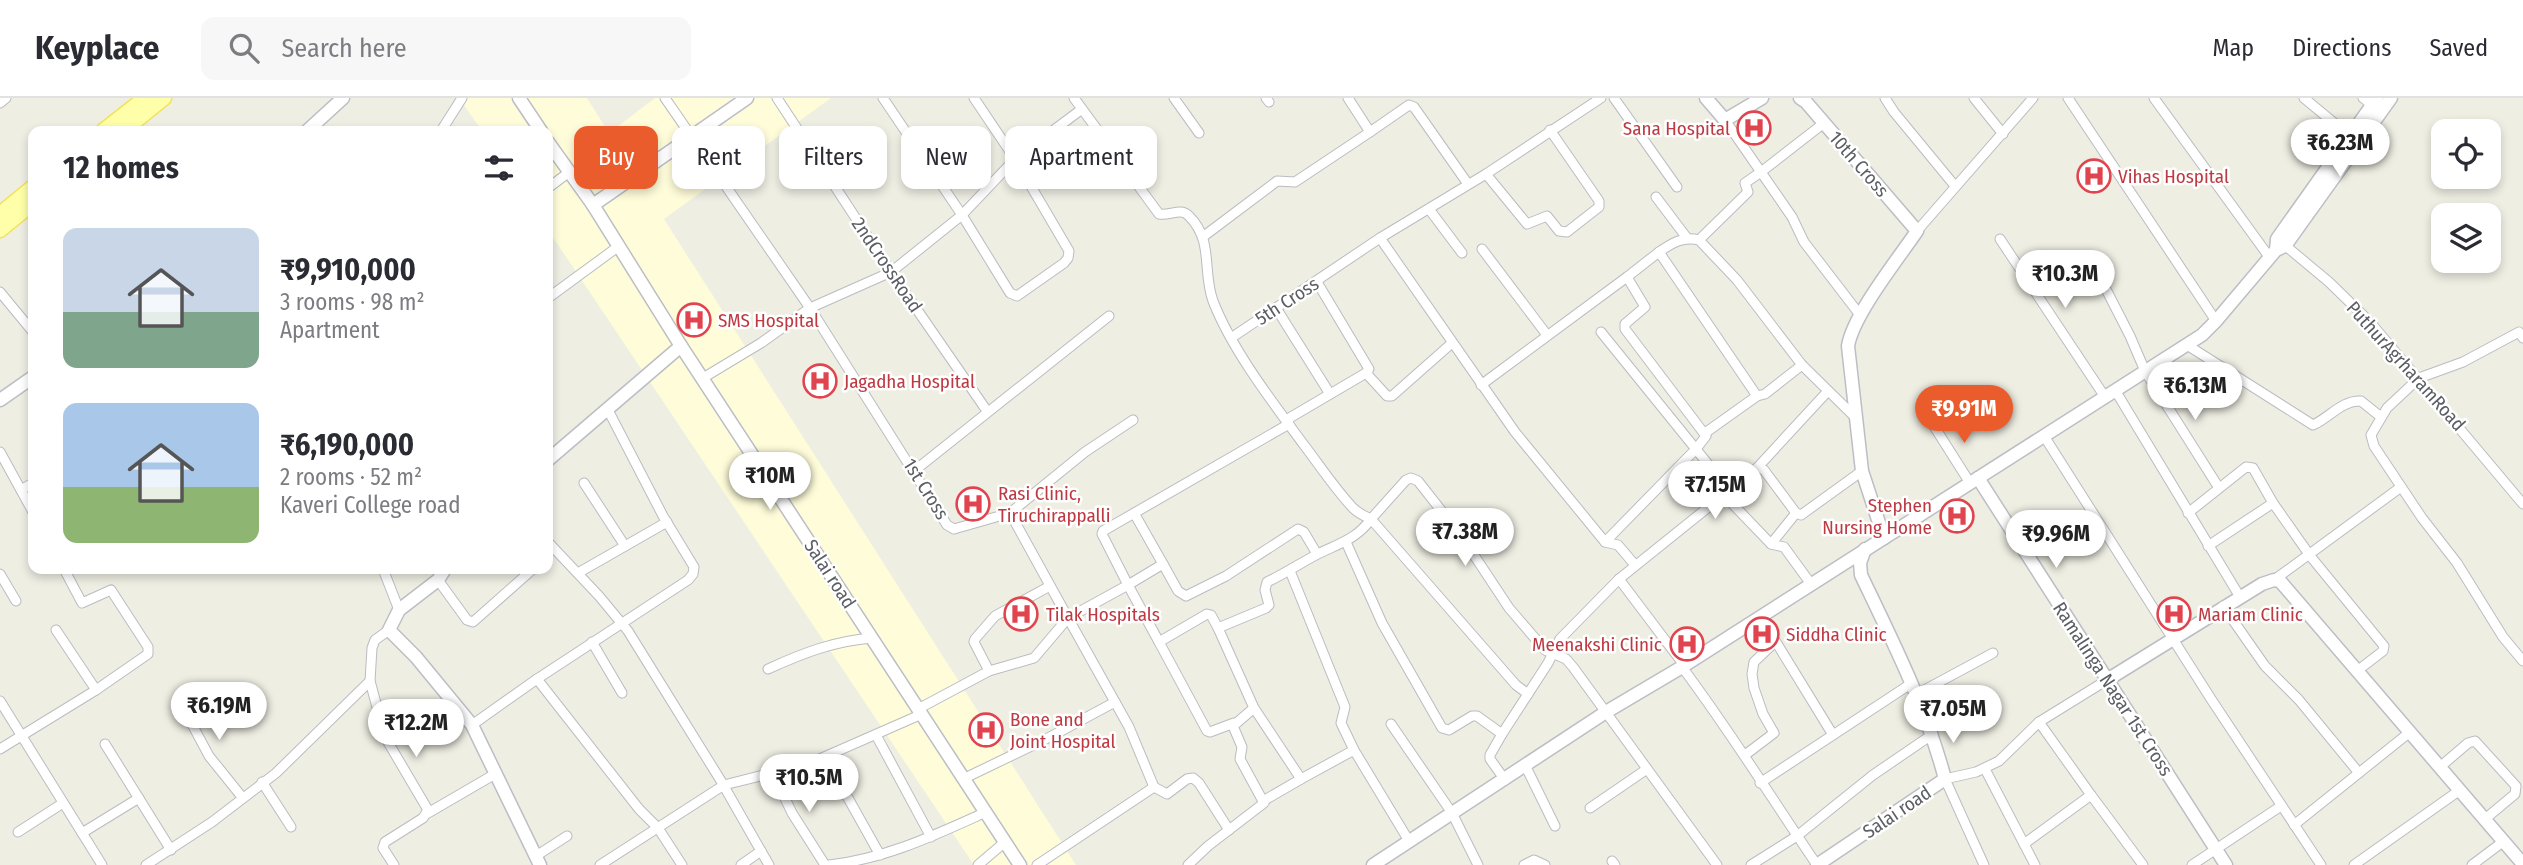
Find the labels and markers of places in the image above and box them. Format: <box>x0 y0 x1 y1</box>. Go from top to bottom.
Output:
hospital icon: Sana Hospital <box>1735 109 1773 147</box>
place label: Sana Hospital <box>1623 117 1730 140</box>
pin: ₹6.23M <box>2283 120 2397 179</box>
hospital icon: Vihas Hospital <box>2075 157 2113 195</box>
place label: Vihas Hospital <box>2118 165 2229 188</box>
pin: ₹10.3M <box>2008 250 2122 310</box>
hospital icon: SMS Hospital <box>675 301 713 339</box>
place label: SMS Hospital <box>718 309 819 332</box>
hospital icon: Jagadha Hospital <box>801 362 839 400</box>
pin: ₹6.13M <box>2138 362 2252 422</box>
place label: Jagadha Hospital <box>844 370 975 393</box>
pin: ₹9.91M <box>1907 386 2021 445</box>
pin: ₹10M <box>729 452 811 512</box>
pin: ₹7.15M <box>1658 462 1772 521</box>
place label: Rasi Clinic, Tiruchirappalli <box>998 482 1110 527</box>
hospital icon: Rasi Clinic, Tiruchirappalli <box>954 485 992 523</box>
place label: Stephen Nursing Home <box>1822 494 1932 539</box>
hospital icon: Stephen Nursing Home <box>1938 497 1976 535</box>
pin: ₹7.38M <box>1408 508 1522 568</box>
pin: ₹9.96M <box>1999 510 2113 570</box>
hospital icon: Tilak Hospitals <box>1002 595 1040 633</box>
hospital icon: Mariam Clinic <box>2155 595 2193 633</box>
place label: Tilak Hospitals <box>1046 603 1160 626</box>
place label: Mariam Clinic <box>2198 603 2303 626</box>
hospital icon: Siddha Clinic <box>1743 615 1781 653</box>
place label: Siddha Clinic <box>1786 623 1887 646</box>
hospital icon: Meenakshi Clinic <box>1668 625 1706 663</box>
place label: Meenakshi Clinic <box>1532 633 1662 656</box>
pin: ₹6.19M <box>162 682 276 742</box>
pin: ₹7.05M <box>1896 686 2010 745</box>
pin: ₹12.2M <box>359 700 473 759</box>
place label: Bone and Joint Hospital <box>1010 708 1115 753</box>
hospital icon: Bone and Joint Hospital <box>967 711 1005 749</box>
pin: ₹10.5M <box>752 754 866 814</box>

